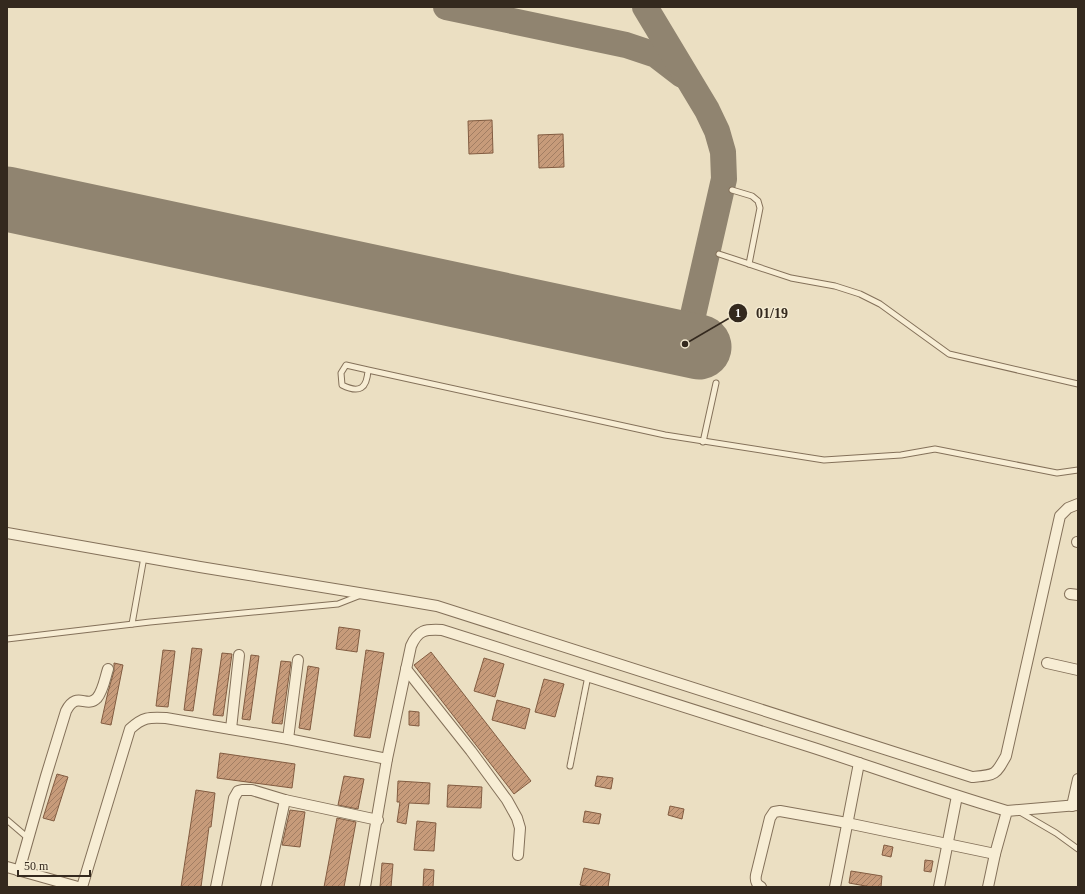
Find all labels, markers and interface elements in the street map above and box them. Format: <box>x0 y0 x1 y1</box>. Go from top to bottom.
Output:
callout: 01/19 <box>728 300 796 326</box>
text: 1 <box>735 306 741 320</box>
text: 01/19 <box>756 306 788 321</box>
scale bar <box>18 852 90 878</box>
text: 50 m <box>24 859 49 873</box>

